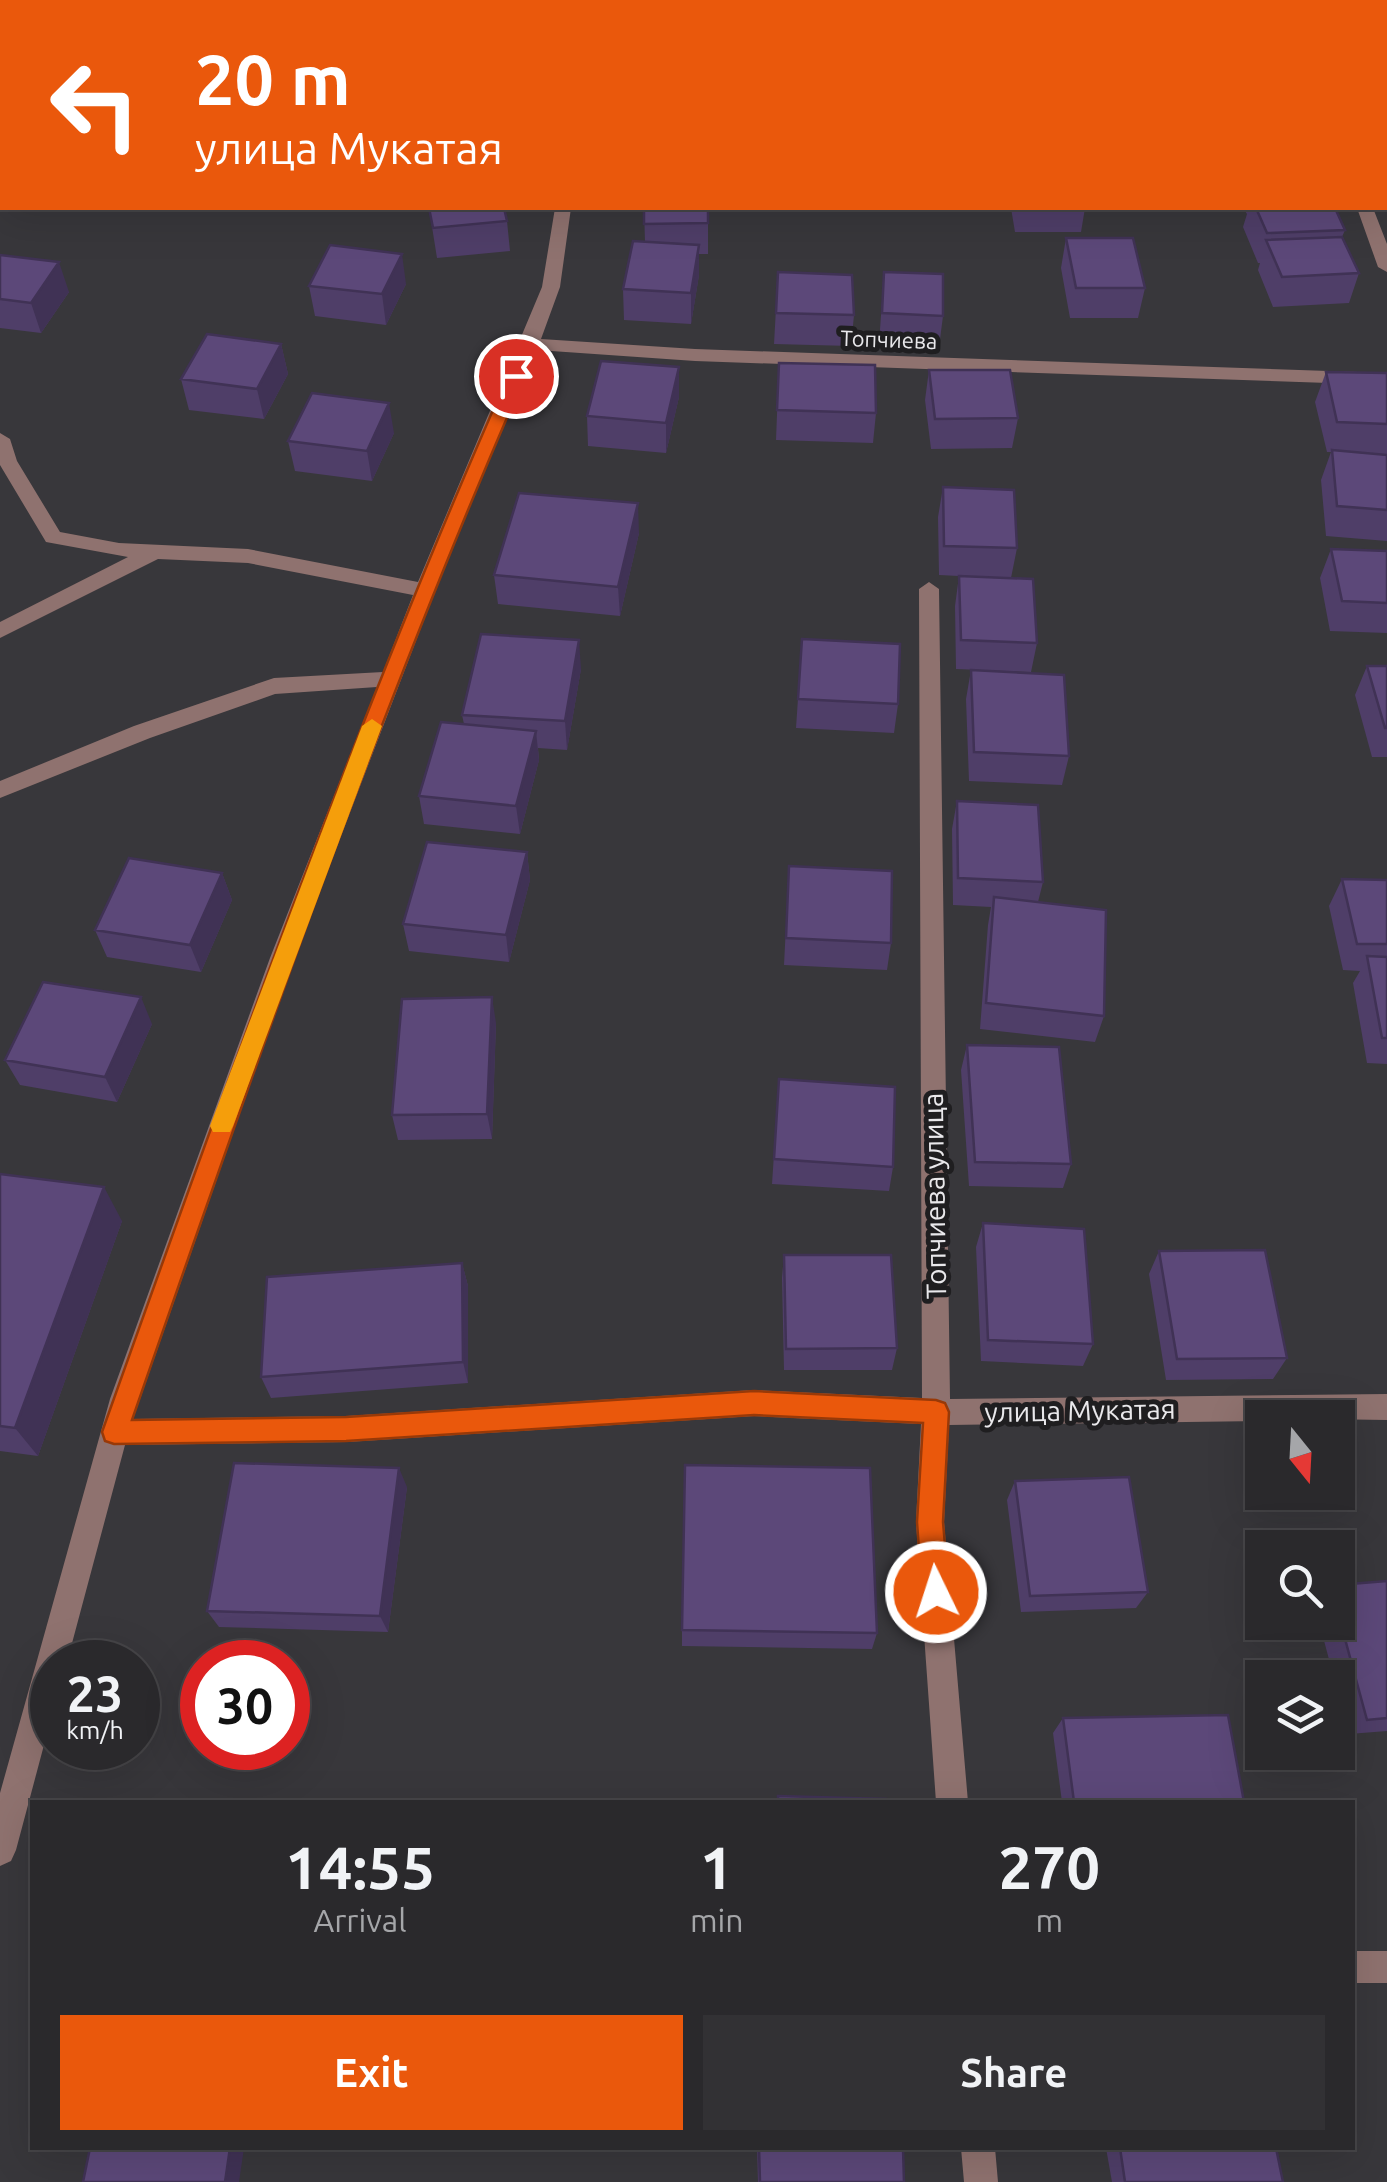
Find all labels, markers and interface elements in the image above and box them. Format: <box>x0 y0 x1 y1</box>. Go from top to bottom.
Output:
icon: left <box>30 40 160 170</box>
text: 20 m <box>195 40 351 118</box>
text: улица Мукатая <box>195 122 503 173</box>
street label: Топчиева <box>840 325 938 353</box>
pin <box>474 334 559 419</box>
icon: arrive <box>489 349 544 404</box>
street label: Топчиева улица <box>917 1093 951 1299</box>
street label: улица Мукатая <box>984 1393 1176 1427</box>
north arrow <box>1245 1400 1355 1510</box>
map controls <box>1245 1400 1355 1770</box>
button: search <box>1245 1530 1355 1640</box>
position arrow <box>884 1540 988 1644</box>
speed limit sign: 30 <box>180 1640 310 1770</box>
button: layers <box>1245 1660 1355 1770</box>
text: 23 <box>67 1665 123 1721</box>
text: km/h <box>66 1716 124 1744</box>
text: 14:55 <box>285 1833 435 1900</box>
text: 1 <box>700 1833 734 1900</box>
text: 270 <box>999 1833 1100 1900</box>
text: Arrival <box>313 1902 407 1938</box>
text: min <box>690 1902 744 1938</box>
text: m <box>1035 1902 1063 1938</box>
button: Exit <box>60 2015 683 2130</box>
button: Share <box>703 2015 1325 2130</box>

